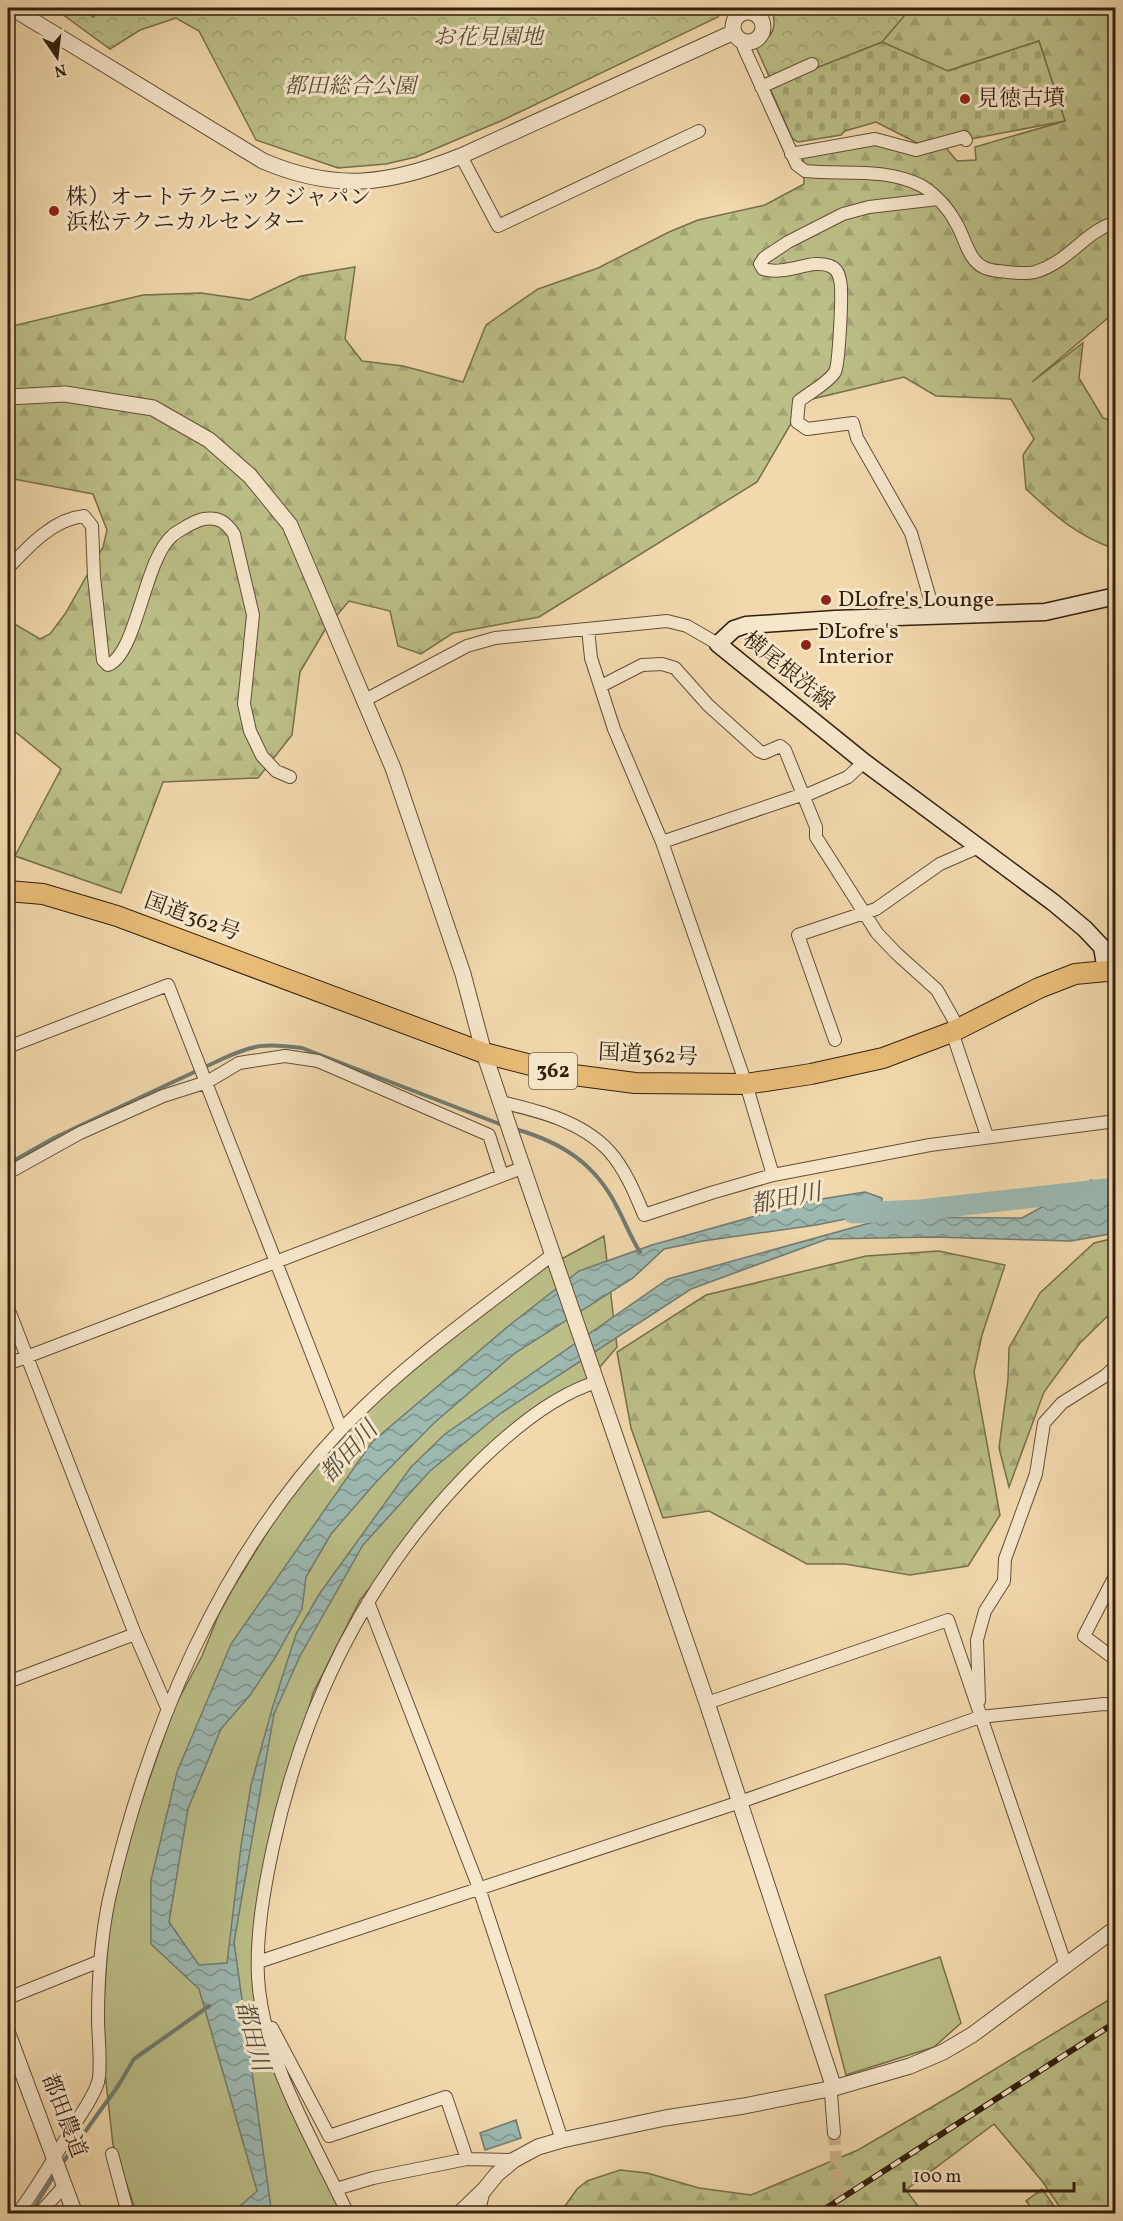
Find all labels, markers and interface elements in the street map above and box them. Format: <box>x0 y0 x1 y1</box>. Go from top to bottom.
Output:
park label: お花見園地 <box>433 23 545 54</box>
north arrow <box>27 27 87 87</box>
text: N <box>51 58 68 82</box>
park label: 都田総合公園 <box>284 72 419 103</box>
place label: 見徳古墳 <box>977 84 1065 115</box>
marker: 見徳古墳 <box>958 92 972 106</box>
place label: 株）オートテクニックジャパン 浜松テクニカルセンター <box>66 183 371 239</box>
marker: 株）オートテクニックジャパン 浜松テクニカルセンター <box>47 204 61 218</box>
place label: DLofre's Lounge <box>838 585 994 616</box>
marker: DLofre's Lounge <box>819 593 833 607</box>
place label: DLofre's Interior <box>818 617 899 673</box>
street label: 横尾根洗線 <box>735 625 841 719</box>
marker: DLofre's Interior <box>799 638 813 652</box>
street label: 国道362号 <box>140 886 244 950</box>
street label: 国道362号 <box>597 1038 699 1074</box>
road number: 362 <box>529 1053 577 1089</box>
water label: 都田川 <box>747 1176 828 1224</box>
water label: 都田川 <box>313 1413 389 1491</box>
water label: 都田川 <box>225 1997 278 2078</box>
street label: 都田農道 <box>33 2069 93 2163</box>
scale bar <box>904 2155 1074 2193</box>
text: 100 m <box>913 2165 962 2190</box>

